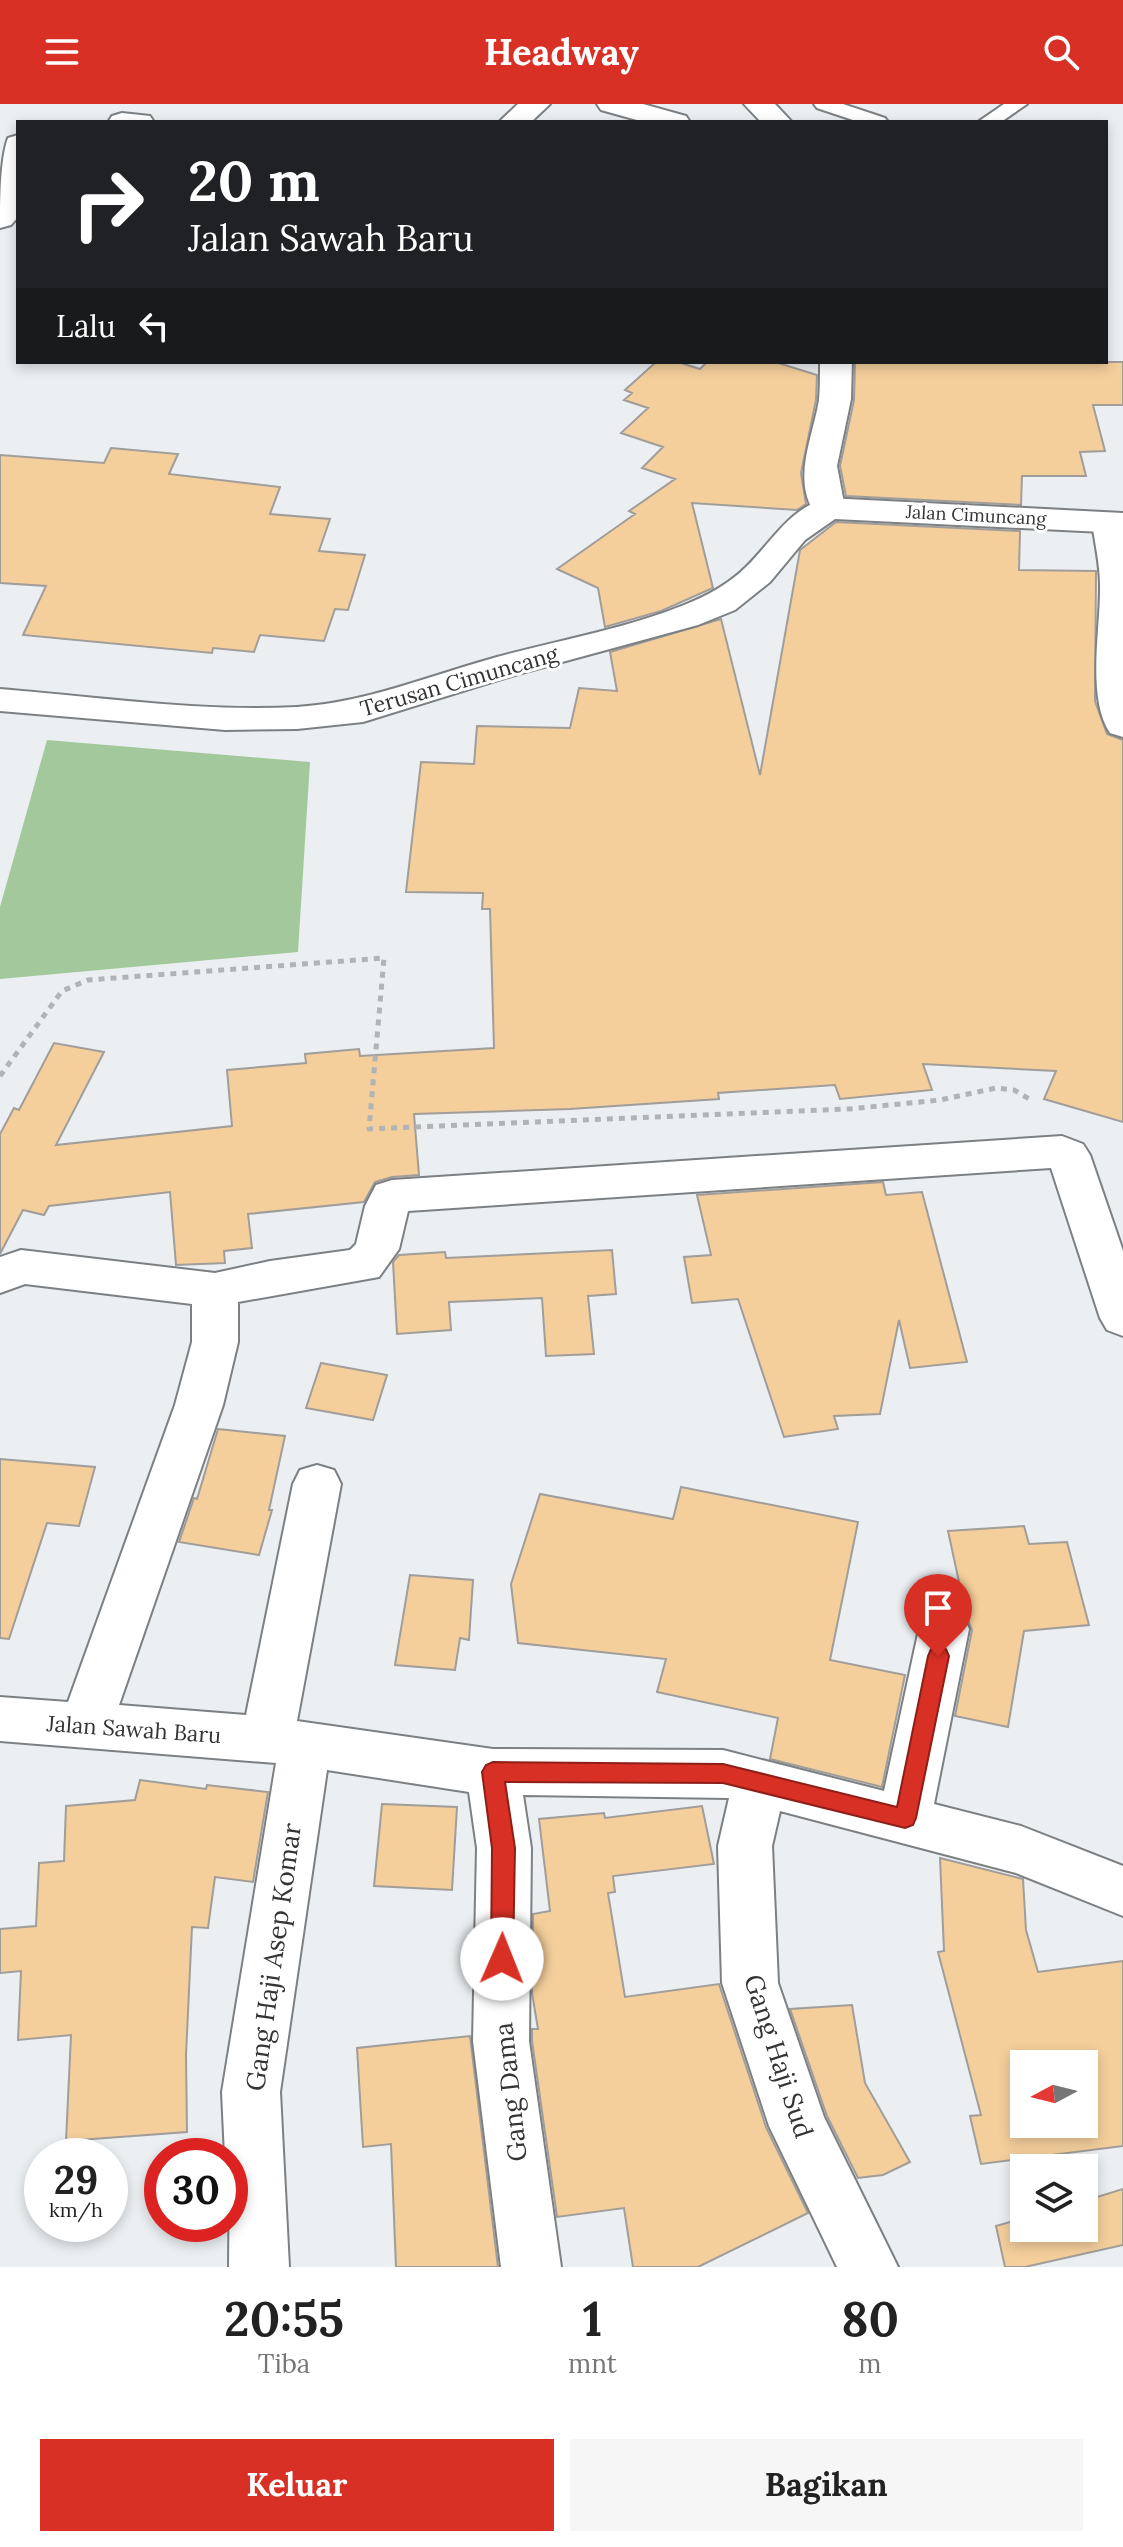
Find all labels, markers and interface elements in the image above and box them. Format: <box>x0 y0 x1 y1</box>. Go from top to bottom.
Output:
text: Headway <box>484 29 639 75</box>
icon: menu <box>40 30 84 74</box>
icon: search <box>1039 30 1083 74</box>
text: 20 m <box>188 145 320 216</box>
icon: right <box>56 152 160 256</box>
text: Jalan Sawah Baru <box>188 215 474 261</box>
icon: left <box>132 304 176 348</box>
text: Lalu <box>56 307 116 345</box>
street label: Jalan Cimuncang <box>904 500 1048 530</box>
street label: Terusan Cimuncang <box>357 639 562 723</box>
pin <box>904 1574 972 1656</box>
icon: arrive <box>916 1586 960 1630</box>
street label: Jalan Sawah Baru <box>45 1709 222 1749</box>
street label: Gang Haji Asep Komar <box>238 1820 308 2093</box>
position arrow <box>460 1917 544 2001</box>
street label: Gang Haji Sud <box>737 1970 821 2142</box>
street label: Gang Dama <box>486 2021 534 2163</box>
north arrow <box>1010 2050 1098 2138</box>
map controls <box>1010 2050 1098 2242</box>
speed limit sign: 30 <box>144 2138 248 2242</box>
text: 29 <box>54 2154 98 2205</box>
button: layers <box>1010 2154 1098 2242</box>
text: km/h <box>49 2197 103 2222</box>
text: 20:55 <box>224 2288 344 2349</box>
text: 1 <box>583 2288 602 2349</box>
text: 80 <box>841 2288 899 2349</box>
text: Tiba <box>258 2347 310 2380</box>
text: mnt <box>568 2347 617 2380</box>
text: m <box>858 2347 882 2380</box>
button: Keluar <box>40 2439 554 2531</box>
button: Bagikan <box>570 2439 1083 2531</box>

